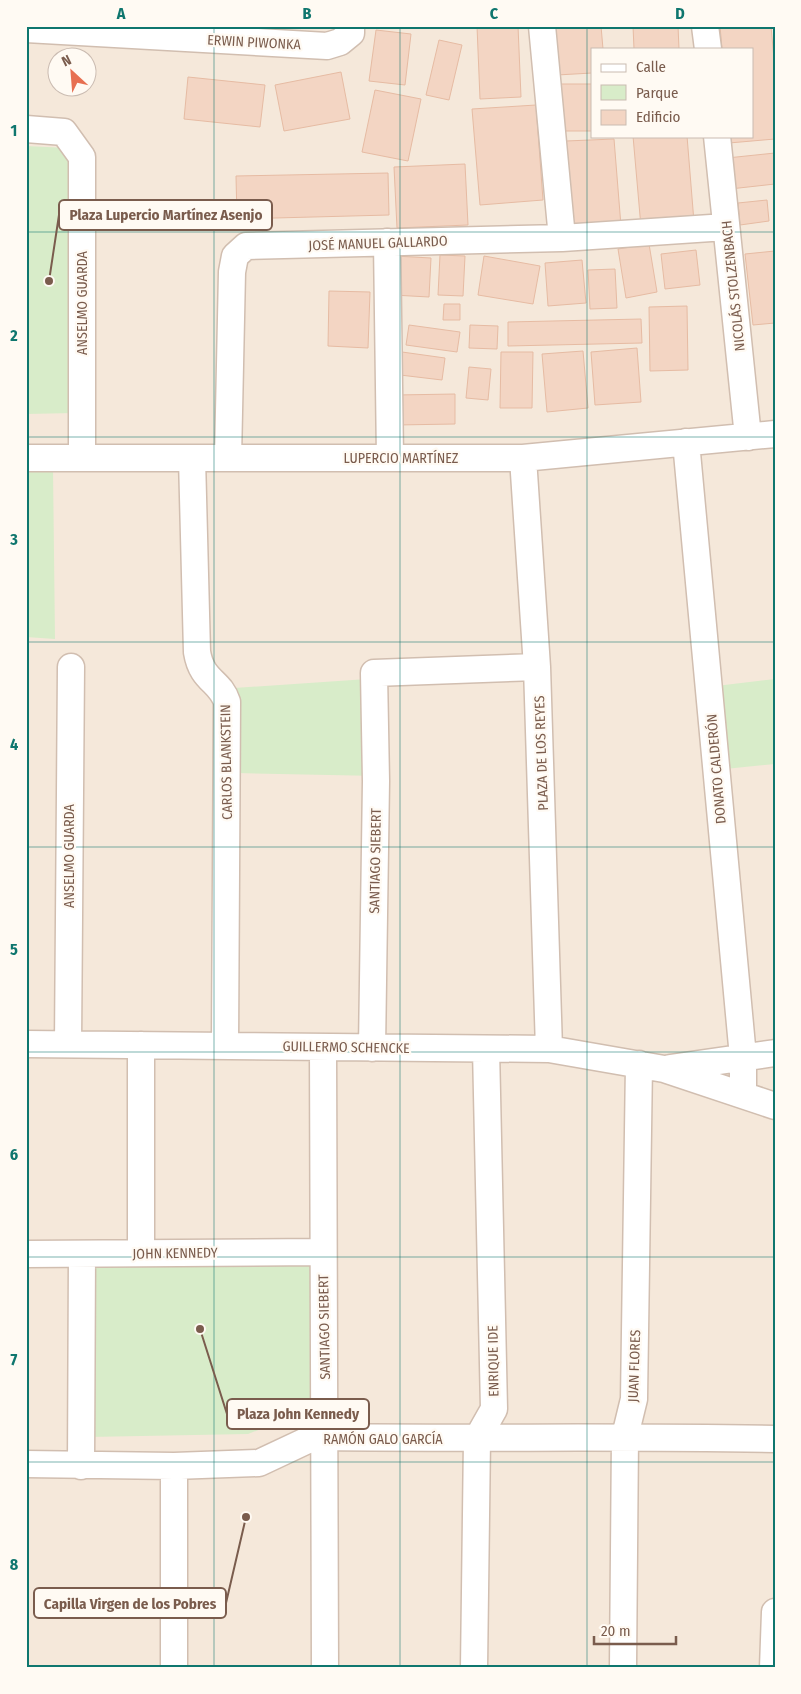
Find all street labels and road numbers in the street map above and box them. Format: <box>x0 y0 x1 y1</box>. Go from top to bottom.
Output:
street label: ERWIN PIWONKA <box>207 32 302 53</box>
street label: NICOLÁS STOLZENBACH <box>717 220 749 352</box>
street label: JOSÉ MANUEL GALLARDO <box>308 232 448 254</box>
street label: ANSELMO GUARDA <box>74 250 91 355</box>
street label: LUPERCIO MARTÍNEZ <box>344 449 459 467</box>
street label: PLAZA DE LOS REYES <box>531 695 552 811</box>
street label: CARLOS BLANKSTEIN <box>217 704 236 820</box>
street label: DONATO CALDERÓN <box>702 713 730 825</box>
street label: ANSELMO GUARDA <box>61 803 78 908</box>
street label: SANTIAGO SIEBERT <box>366 808 385 914</box>
street label: GUILLERMO SCHENCKE <box>282 1038 410 1057</box>
street label: JOHN KENNEDY <box>132 1244 218 1263</box>
street label: SANTIAGO SIEBERT <box>315 1274 334 1380</box>
street label: ENRIQUE IDE <box>484 1325 503 1397</box>
street label: JUAN FLORES <box>625 1329 644 1403</box>
street label: RAMÓN GALO GARCÍA <box>323 1430 443 1448</box>

